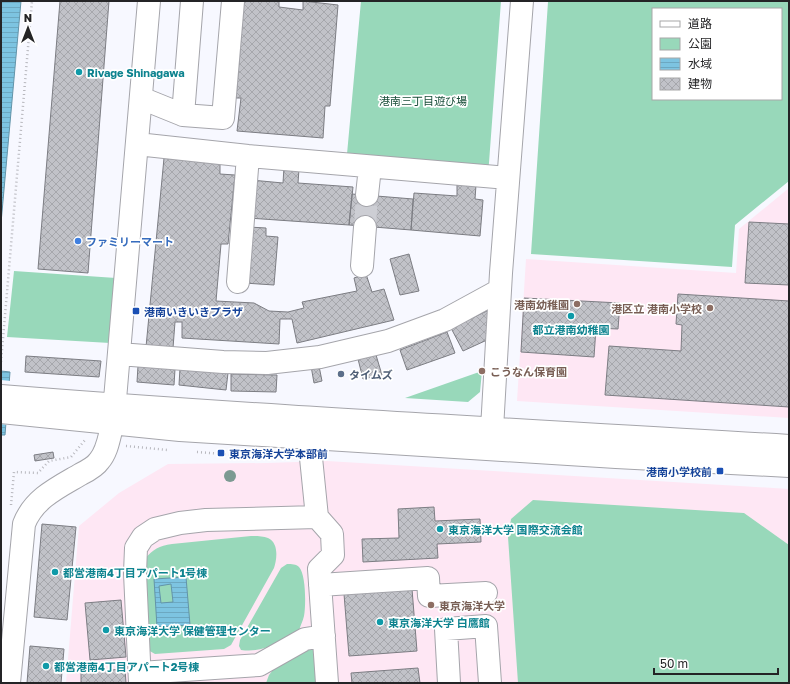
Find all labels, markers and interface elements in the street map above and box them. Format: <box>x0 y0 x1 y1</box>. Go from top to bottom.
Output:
north arrow <box>8 8 48 48</box>
legend <box>652 8 782 100</box>
text: N <box>24 11 32 24</box>
text: 道路 <box>688 16 712 31</box>
text: 公園 <box>688 36 712 51</box>
text: 水域 <box>688 56 712 71</box>
place label: Rivage Shinagawa <box>87 66 185 79</box>
marker: Rivage Shinagawa <box>74 67 84 77</box>
text: 建物 <box>688 76 712 91</box>
park label: 港南三丁目遊び場 <box>379 94 467 107</box>
place label: ファミリーマート <box>86 235 174 248</box>
marker: ファミリーマート <box>73 236 83 246</box>
place label: 港南幼稚園 <box>514 298 569 311</box>
marker: 港南幼稚園 <box>572 299 582 309</box>
place label: 港区立 港南小学校 <box>611 302 702 315</box>
marker: 港区立 港南小学校 <box>705 303 715 313</box>
place label: 港南いきいきプラザ <box>144 305 243 318</box>
marker: 港南いきいきプラザ <box>131 306 141 316</box>
marker: 都立港南幼稚園 <box>566 311 576 321</box>
place label: 都立港南幼稚園 <box>533 323 610 336</box>
place label: こうなん保育園 <box>490 365 567 378</box>
marker: こうなん保育園 <box>477 366 487 376</box>
place label: タイムズ <box>349 368 393 381</box>
marker: タイムズ <box>336 369 346 379</box>
place label: 東京海洋大学本部前 <box>229 447 328 460</box>
marker: 東京海洋大学本部前 <box>216 448 226 458</box>
place label: 港南小学校前 <box>646 465 712 478</box>
marker: 港南小学校前 <box>715 466 725 476</box>
place label: 東京海洋大学 国際交流会館 <box>448 523 583 536</box>
marker: 東京海洋大学 国際交流会館 <box>435 524 445 534</box>
place label: 都営港南4丁目アパート1号棟 <box>63 566 207 579</box>
marker: 都営港南4丁目アパート1号棟 <box>50 567 60 577</box>
place label: 東京海洋大学 <box>439 599 505 612</box>
marker: 東京海洋大学 <box>426 600 436 610</box>
place label: 東京海洋大学 白鷹館 <box>388 616 490 629</box>
marker: 東京海洋大学 白鷹館 <box>375 617 385 627</box>
place label: 東京海洋大学 保健管理センター <box>114 624 271 637</box>
marker: 東京海洋大学 保健管理センター <box>101 625 111 635</box>
scale bar <box>654 650 778 676</box>
text: 50 m <box>660 656 688 671</box>
place label: 都営港南4丁目アパート2号棟 <box>54 660 199 673</box>
marker: 都営港南4丁目アパート2号棟 <box>41 661 51 671</box>

